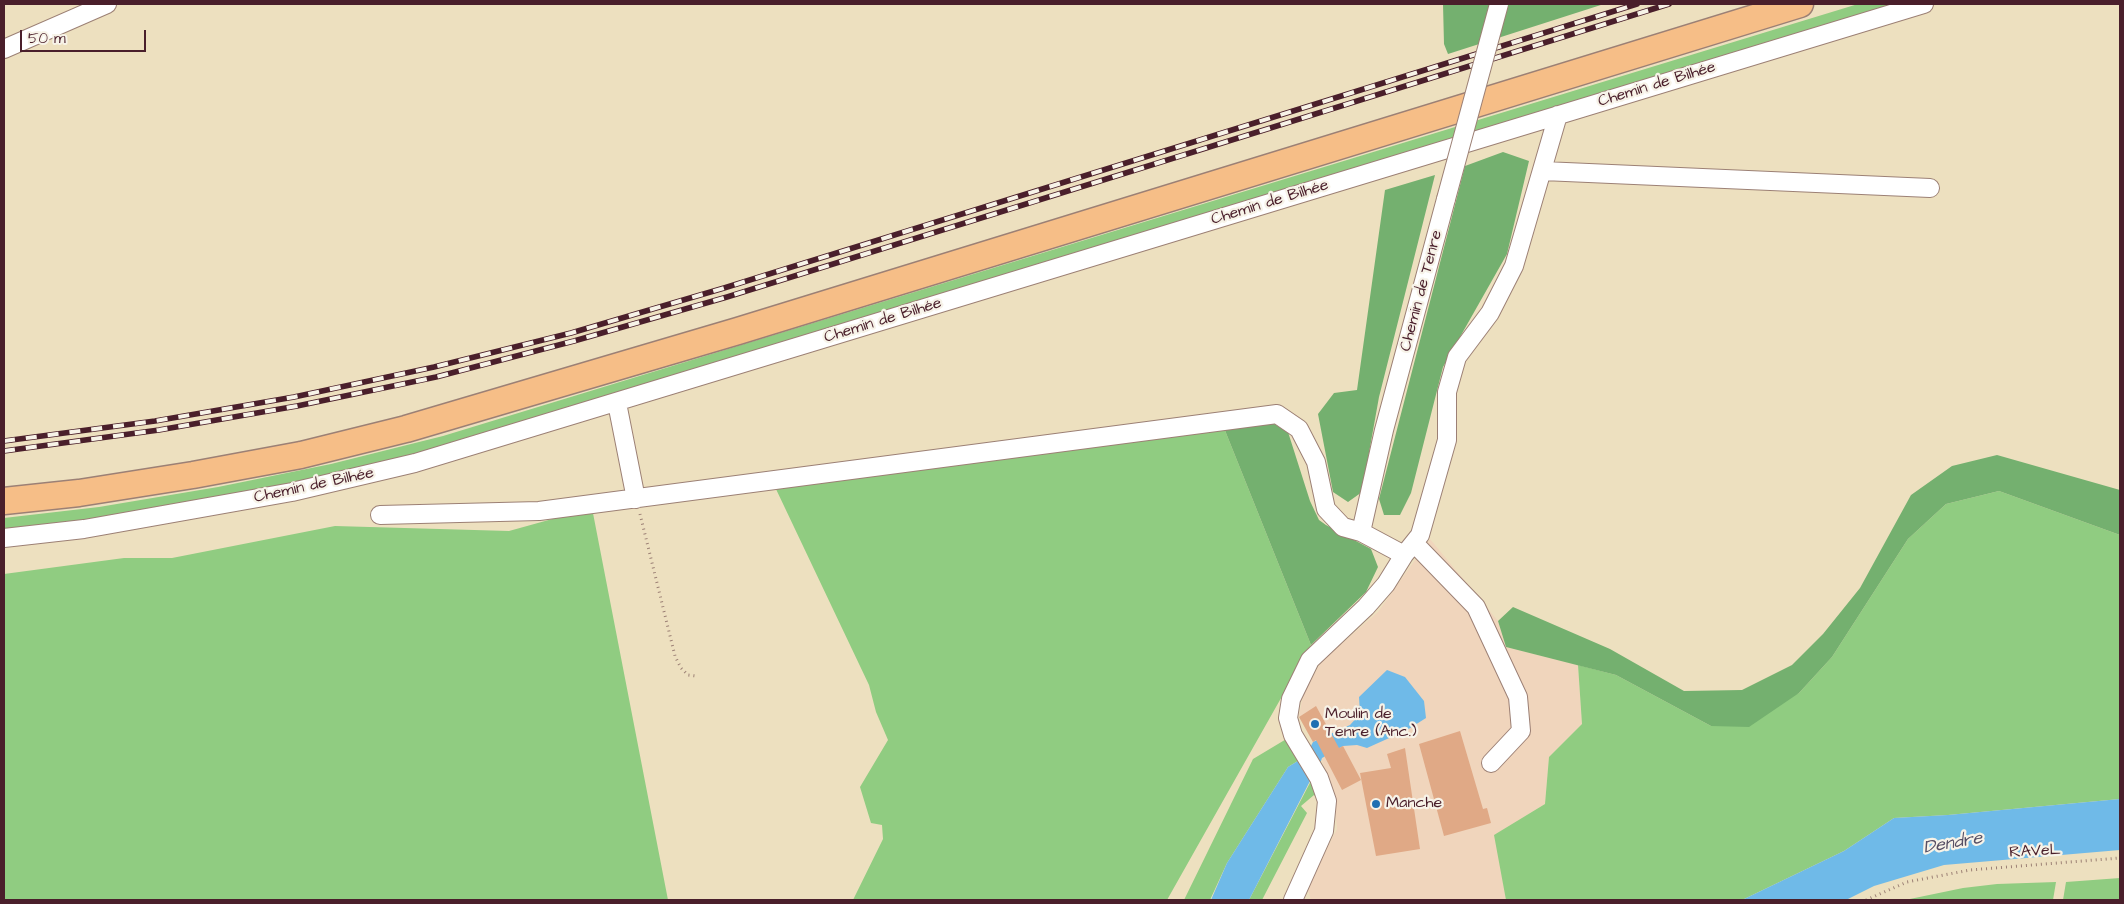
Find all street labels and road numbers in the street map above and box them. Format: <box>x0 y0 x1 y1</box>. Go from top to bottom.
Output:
street label: Chemin de Bilhée <box>1596 58 1718 112</box>
street label: Chemin de Bilhée <box>1209 176 1331 230</box>
street label: Chemin de Tenre <box>1397 228 1447 354</box>
street label: Chemin de Bilhée <box>822 294 944 348</box>
street label: Chemin de Bilhée <box>252 464 376 508</box>
street label: RAVeL <box>2009 841 2061 863</box>

